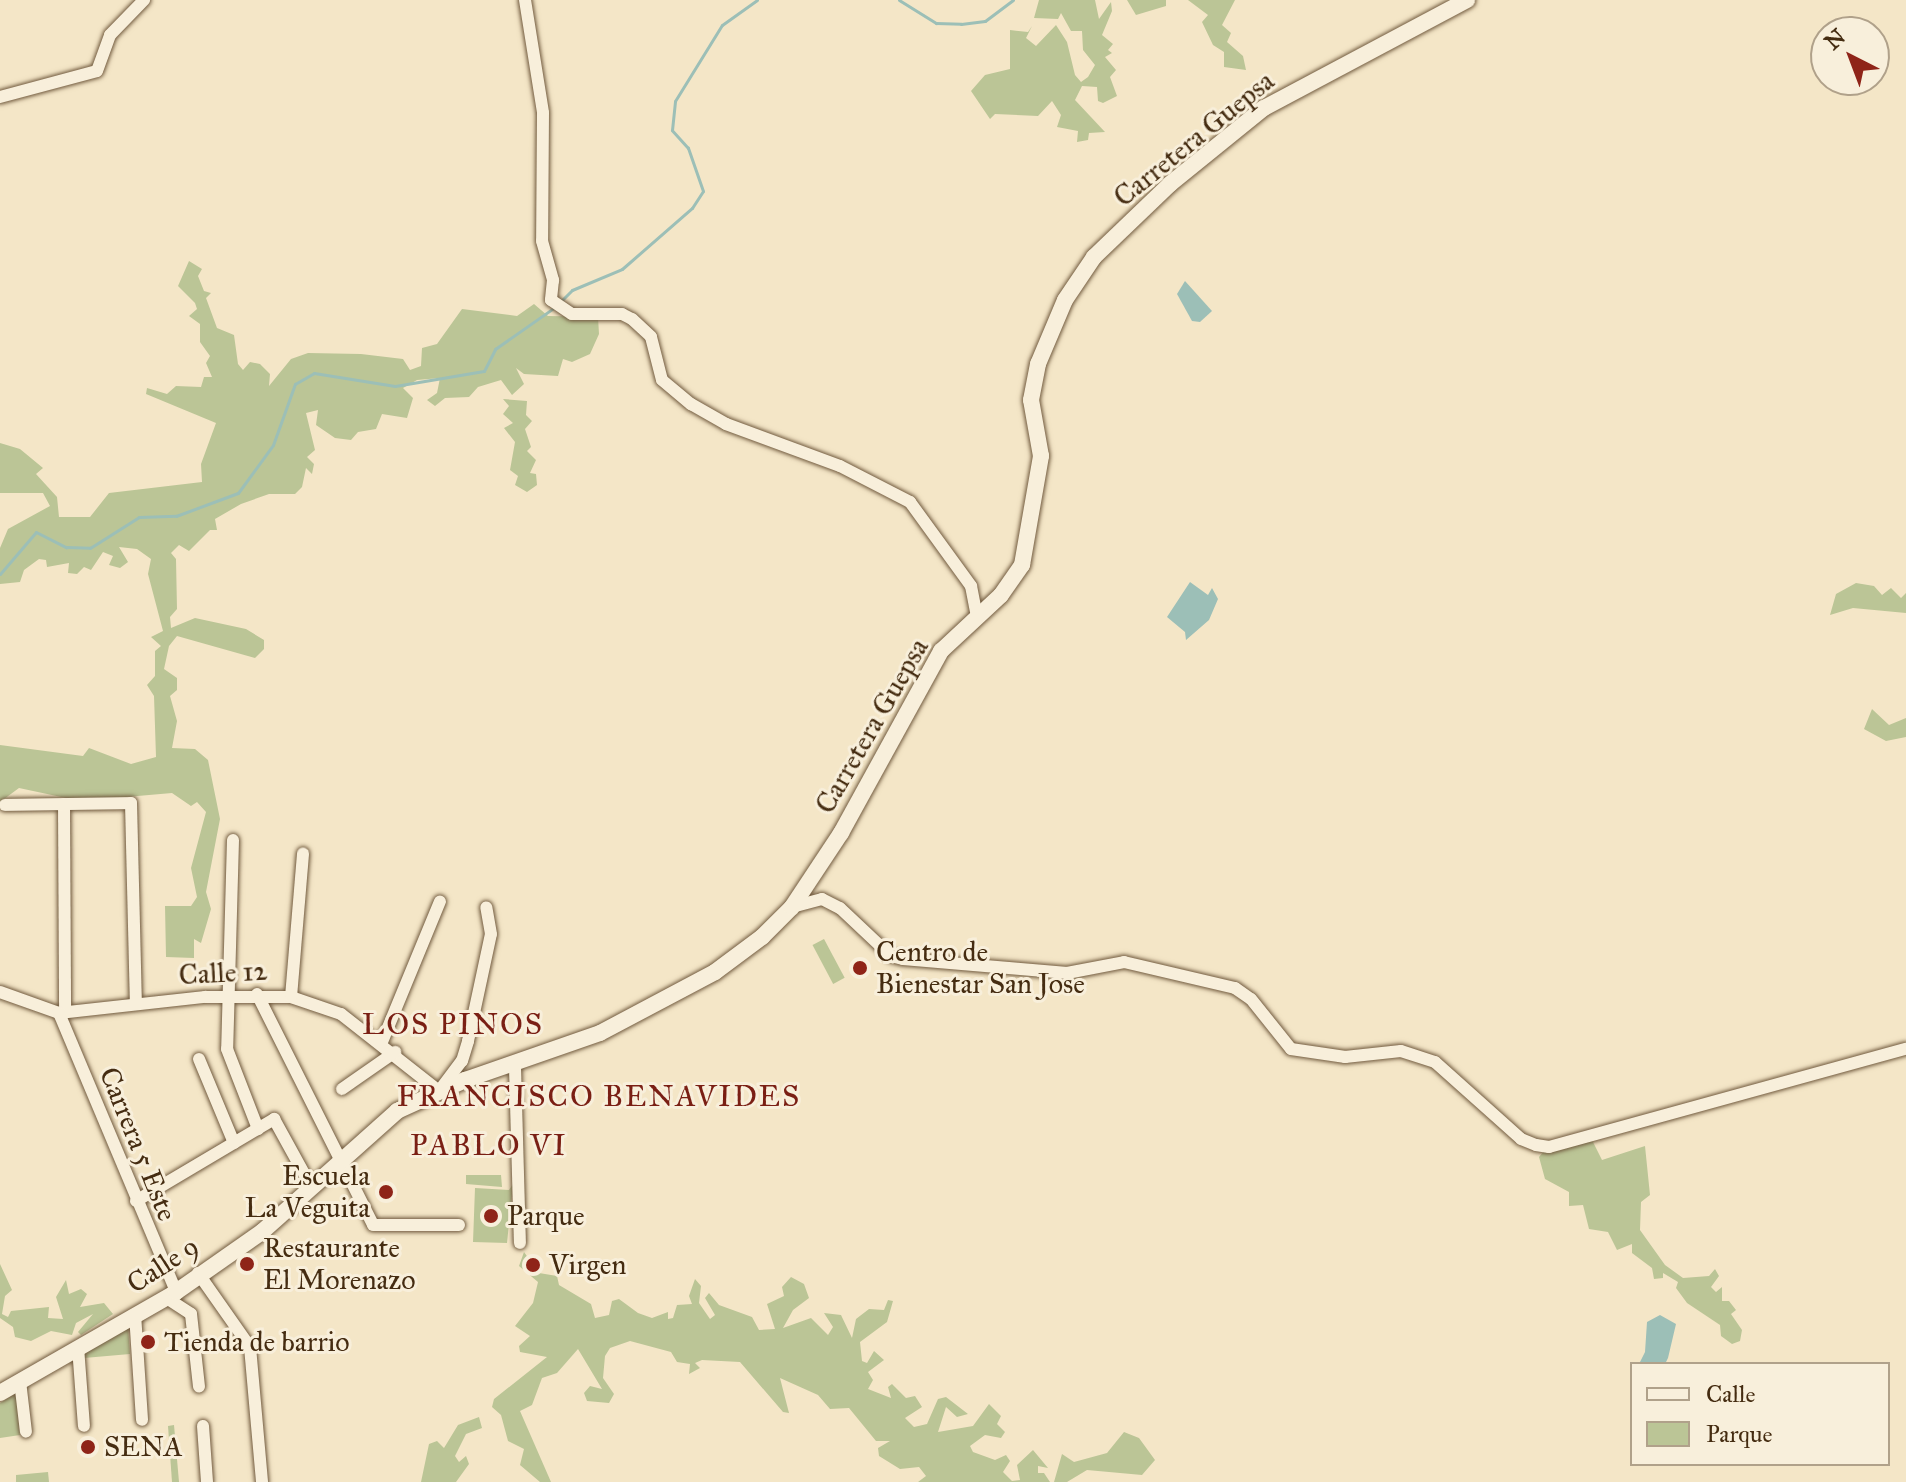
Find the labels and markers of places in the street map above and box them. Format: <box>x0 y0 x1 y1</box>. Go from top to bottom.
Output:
place label: Centro de Bienestar San Jose <box>876 935 1085 1001</box>
marker: Centro de Bienestar San Jose <box>851 959 869 977</box>
place label: Escuela La Veguita <box>245 1159 370 1225</box>
marker: Escuela La Veguita <box>377 1183 395 1201</box>
place label: Parque <box>507 1199 585 1233</box>
marker: Parque <box>482 1207 500 1225</box>
place label: Restaurante El Morenazo <box>263 1231 416 1297</box>
place label: Virgen <box>549 1248 627 1282</box>
marker: Restaurante El Morenazo <box>238 1255 256 1273</box>
marker: Virgen <box>524 1256 542 1274</box>
place label: Tienda de barrio <box>164 1325 350 1359</box>
marker: Tienda de barrio <box>139 1333 157 1351</box>
place label: SENA <box>104 1430 183 1464</box>
marker: SENA <box>79 1438 97 1456</box>

